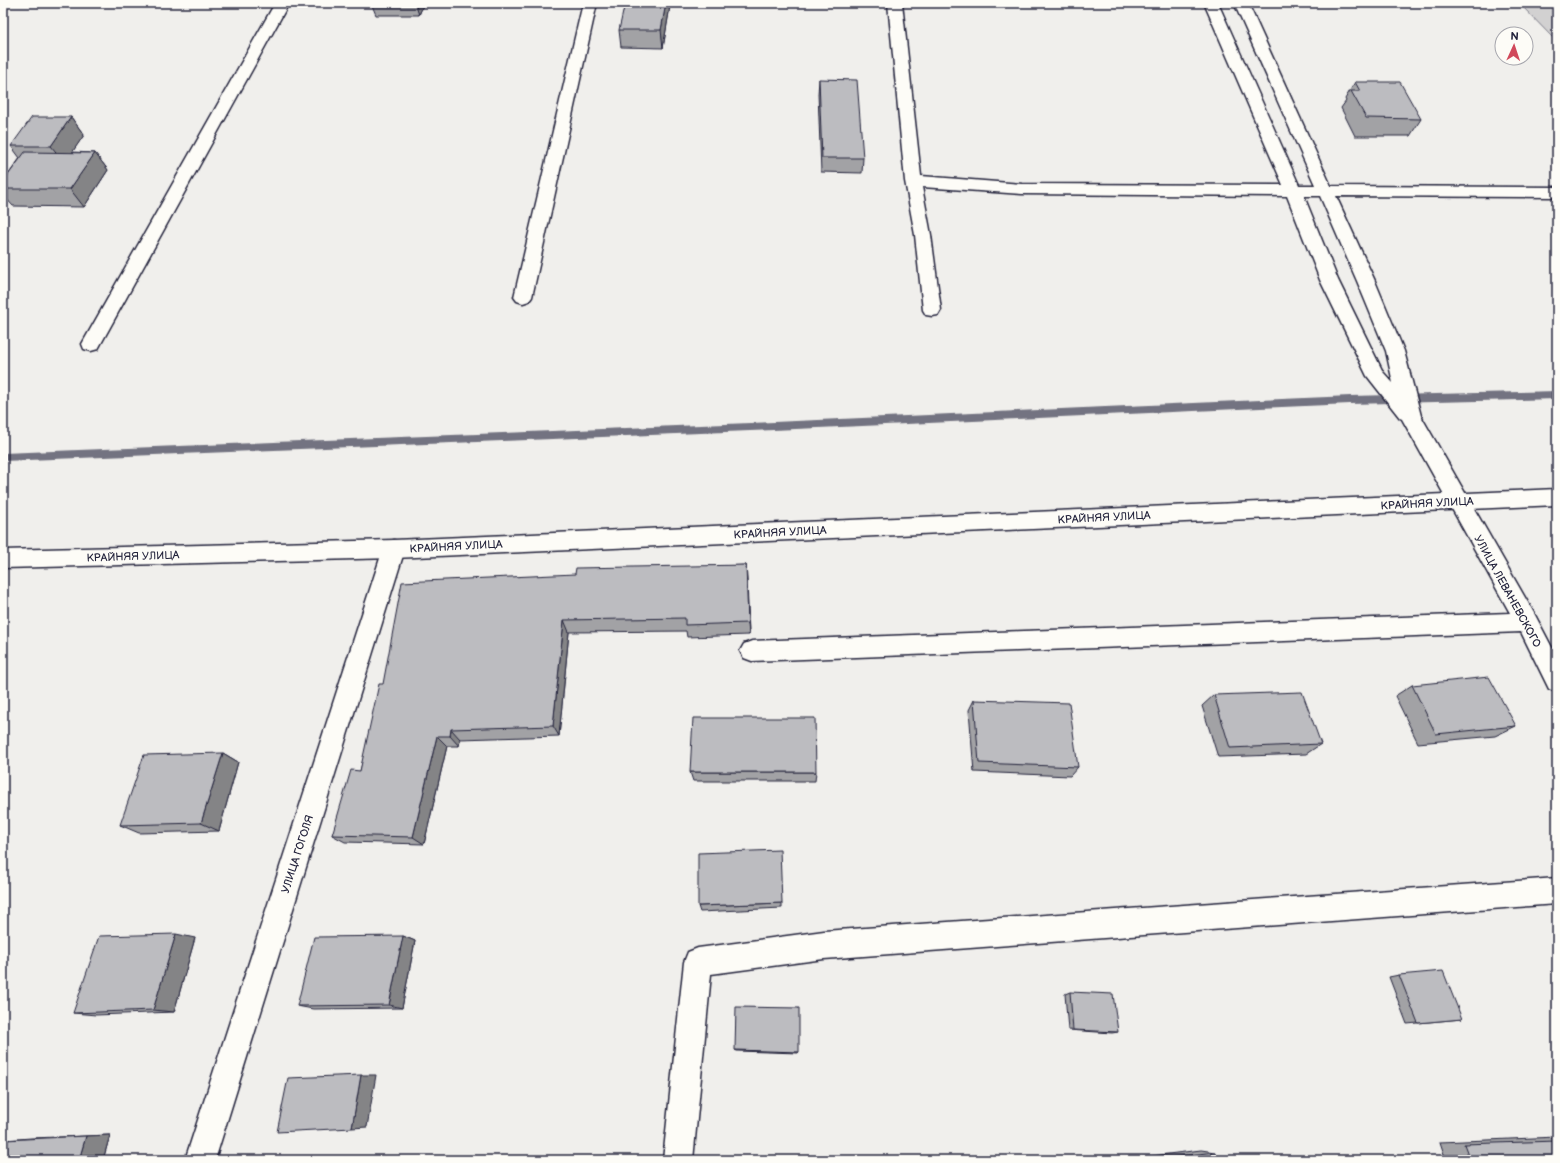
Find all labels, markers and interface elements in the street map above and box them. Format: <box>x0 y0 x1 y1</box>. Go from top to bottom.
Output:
north arrow <box>1494 26 1534 66</box>
text: N <box>1510 30 1519 43</box>
street label: КРАЙНЯЯ УЛИЦА <box>1380 495 1474 512</box>
street label: КРАЙНЯЯ УЛИЦА <box>1057 509 1151 526</box>
street label: КРАЙНЯЯ УЛИЦА <box>733 524 827 541</box>
street label: УЛИЦА ЛЕВАНЕВСКОГО <box>1471 533 1544 650</box>
street label: КРАЙНЯЯ УЛИЦА <box>409 538 503 555</box>
street label: КРАЙНЯЯ УЛИЦА <box>86 548 180 565</box>
street label: УЛИЦА ГОГОЛЯ <box>279 813 316 895</box>

